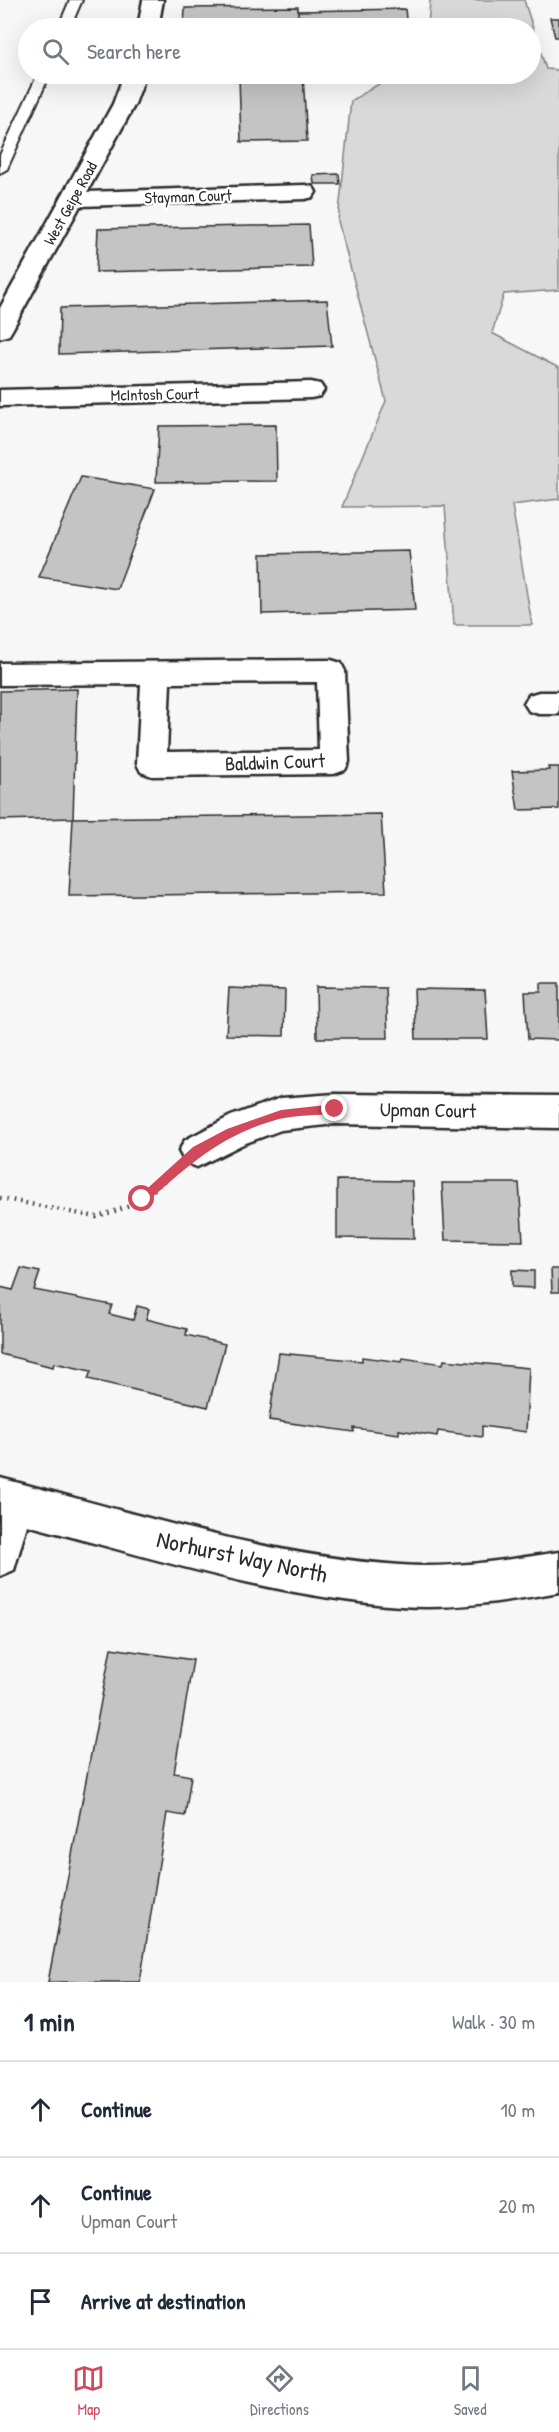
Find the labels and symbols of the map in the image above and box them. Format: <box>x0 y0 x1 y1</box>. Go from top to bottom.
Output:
street label: West Geipe Road <box>38 157 102 249</box>
street label: Stayman Court <box>144 183 232 209</box>
street label: McIntosh Court <box>111 382 200 406</box>
street label: Baldwin Court <box>224 746 327 777</box>
route end <box>321 1095 347 1121</box>
street label: Upman Court <box>380 1095 477 1124</box>
route start <box>128 1185 154 1211</box>
street label: Norhurst Way North <box>154 1522 330 1590</box>

